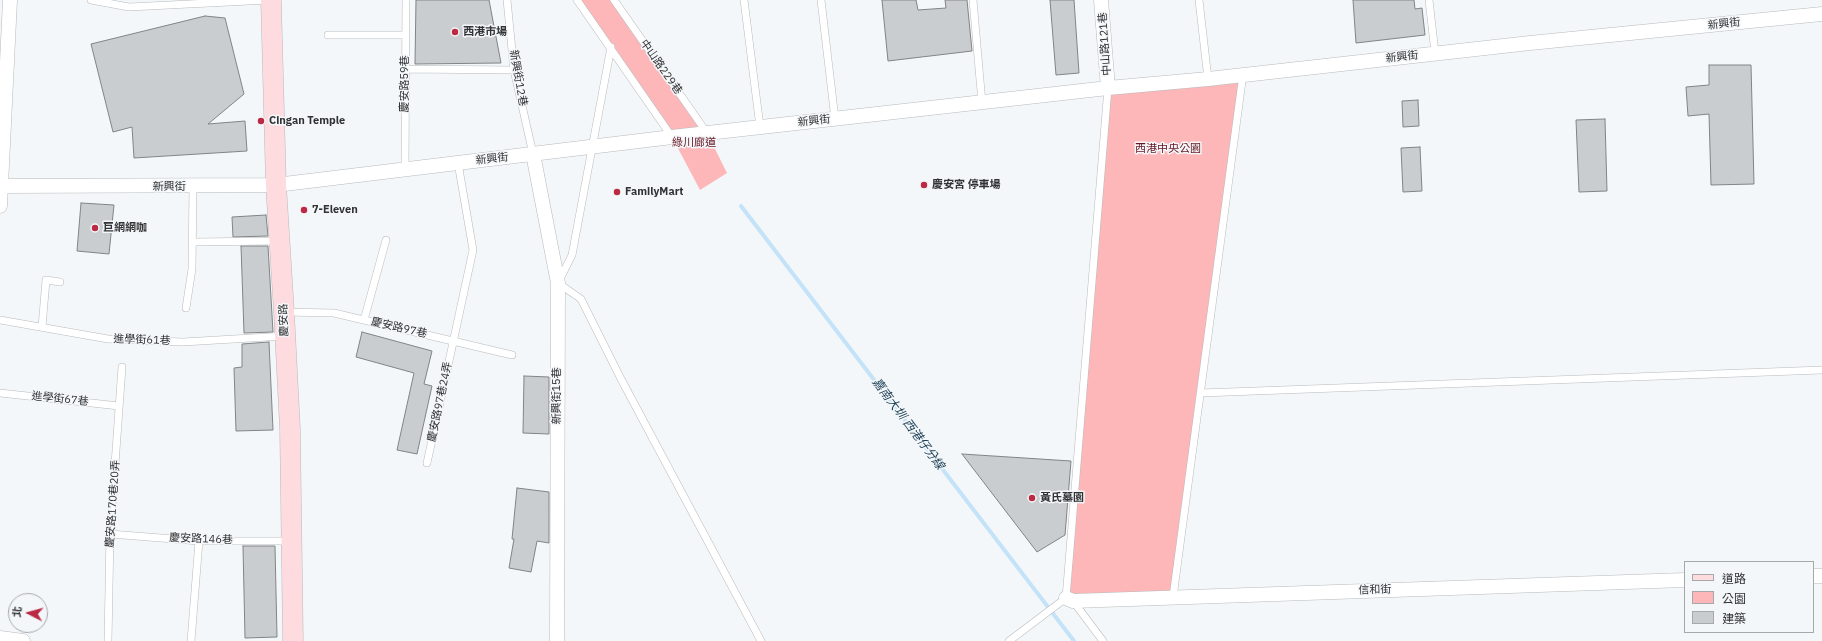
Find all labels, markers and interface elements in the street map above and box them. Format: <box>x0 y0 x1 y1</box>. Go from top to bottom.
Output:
street label: 中山路121巷 <box>1096 12 1114 76</box>
street label: 新興街 <box>1707 16 1741 32</box>
place label: 西港市場 <box>463 25 507 39</box>
marker: 西港市場 <box>450 27 460 37</box>
street label: 中山路229巷 <box>637 37 685 97</box>
street label: 新興街12巷 <box>507 49 529 107</box>
street label: 新興街 <box>1385 49 1419 65</box>
street label: 慶安路59巷 <box>398 55 412 113</box>
street label: 新興街 <box>797 113 831 129</box>
place label: Cingan Temple <box>269 114 345 128</box>
marker: Cingan Temple <box>256 116 266 126</box>
park label: 綠川廊道 <box>672 136 716 150</box>
park label: 西港中央公園 <box>1135 142 1201 156</box>
street label: 新興街 <box>475 151 509 167</box>
place label: 慶安宮 停車場 <box>932 178 1001 192</box>
street label: 新興街 <box>153 180 185 194</box>
marker: 慶安宮 停車場 <box>919 180 929 190</box>
place label: FamilyMart <box>625 185 683 199</box>
marker: FamilyMart <box>612 187 622 197</box>
place label: 7-Eleven <box>312 203 358 217</box>
marker: 7-Eleven <box>299 205 309 215</box>
place label: 巨網網咖 <box>103 221 147 235</box>
marker: 巨網網咖 <box>90 223 100 233</box>
street label: 慶安路 <box>277 303 291 337</box>
street label: 慶安路97巷 <box>370 315 428 341</box>
street label: 進學街61巷 <box>113 332 171 348</box>
street label: 慶安路97巷24弄 <box>425 361 455 443</box>
street label: 新興街15巷 <box>550 367 564 425</box>
water label: 嘉南大圳 西港仔分線 <box>869 375 947 473</box>
street label: 進學街67巷 <box>31 389 89 409</box>
street label: 慶安路170巷20弄 <box>103 460 123 548</box>
place label: 黃氏墓園 <box>1040 491 1084 505</box>
marker: 黃氏墓園 <box>1027 493 1037 503</box>
street label: 慶安路146巷 <box>169 531 233 547</box>
legend <box>1684 561 1814 633</box>
text: 道路 <box>1722 571 1746 586</box>
street label: 信和街 <box>1358 583 1392 597</box>
text: 公園 <box>1722 591 1746 606</box>
north arrow <box>8 593 48 633</box>
text: 北 <box>10 606 25 618</box>
text: 建築 <box>1722 611 1746 626</box>

